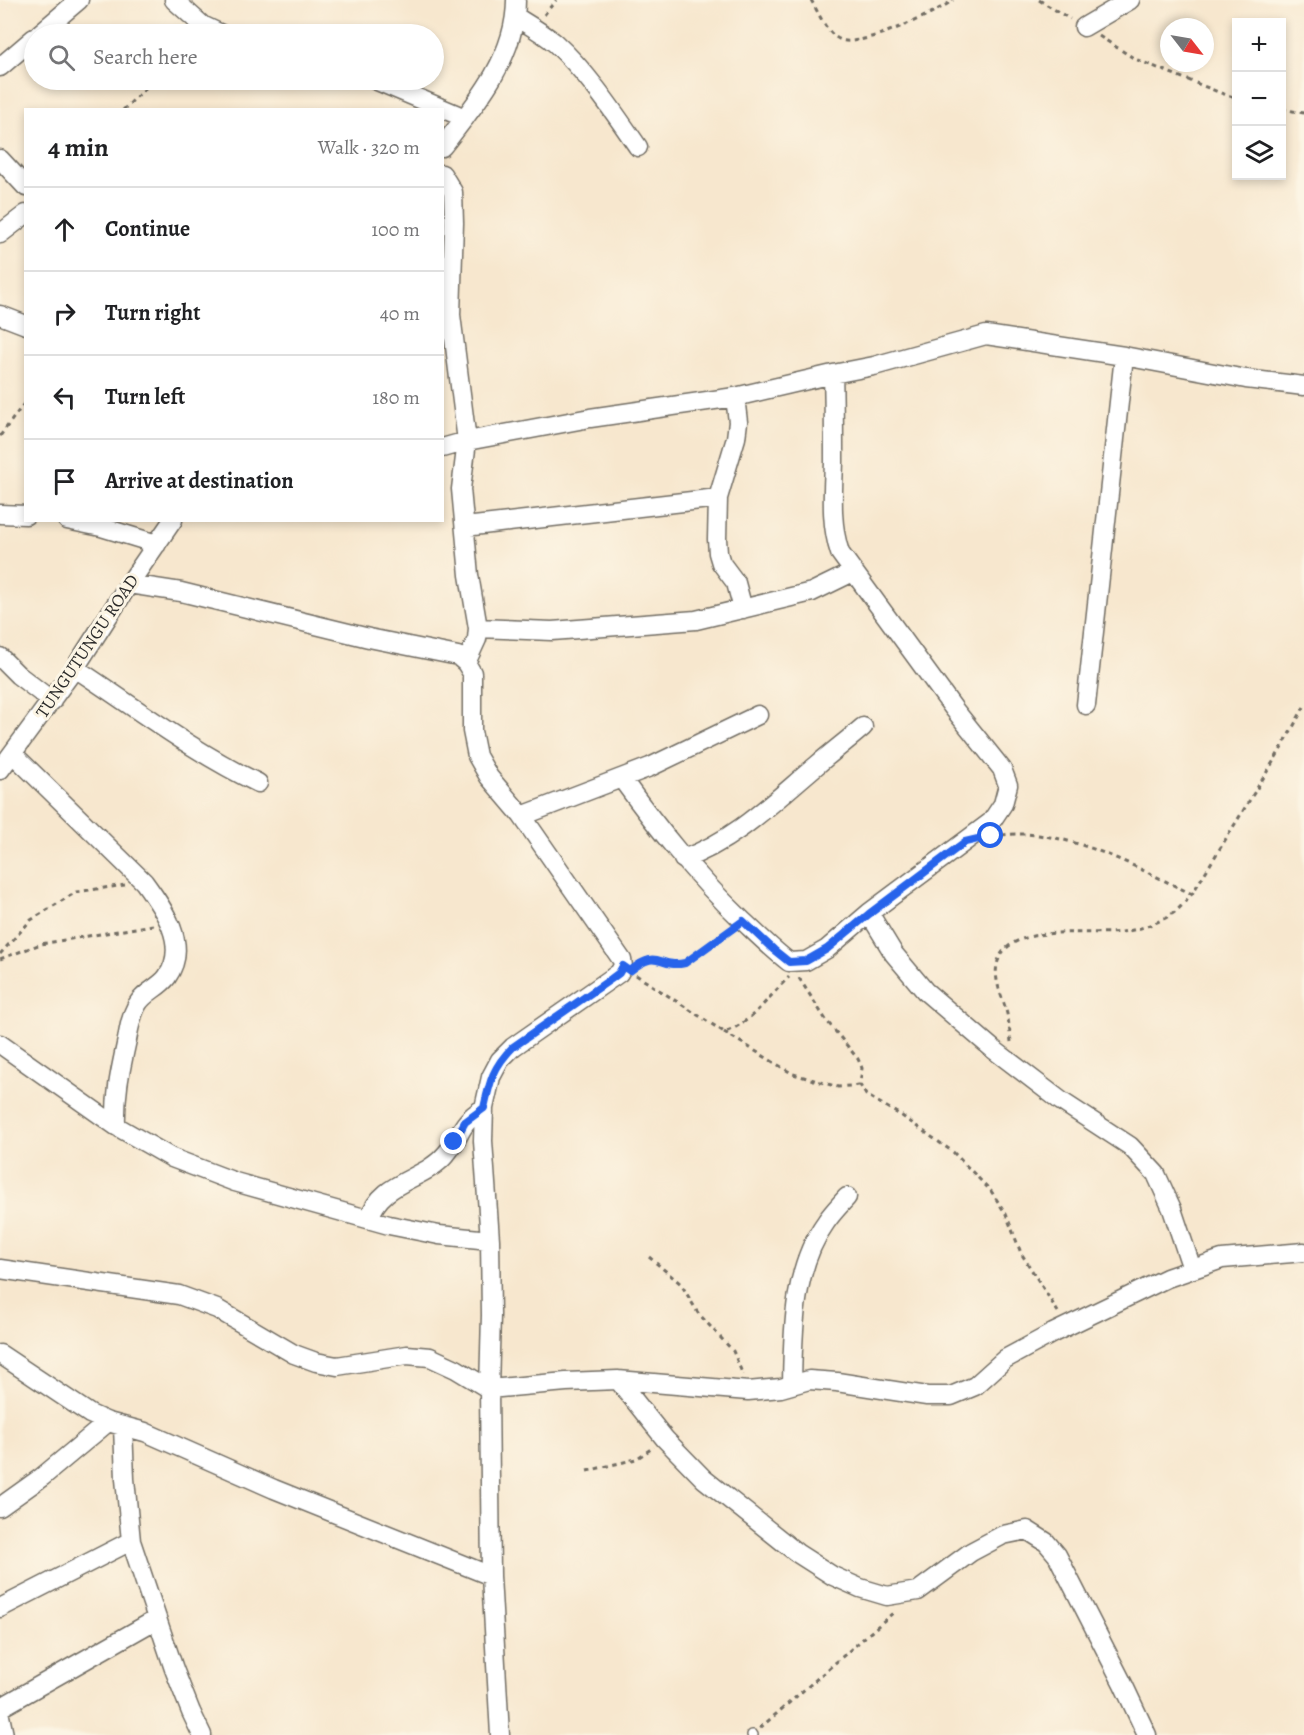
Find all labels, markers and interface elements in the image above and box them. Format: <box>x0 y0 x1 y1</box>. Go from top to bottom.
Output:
north arrow <box>1160 18 1214 72</box>
map controls <box>1232 18 1286 180</box>
button: + <box>1232 18 1286 72</box>
search box <box>24 24 444 90</box>
icon: search <box>45 41 78 74</box>
text: Search here <box>93 42 198 72</box>
button: − <box>1232 72 1286 126</box>
button: layers <box>1232 126 1286 180</box>
text: 4 min <box>48 130 109 165</box>
text: Walk · 320 m <box>318 134 420 161</box>
icon: ahead <box>48 213 81 246</box>
text: Continue <box>105 214 190 244</box>
text: 100 m <box>371 216 420 243</box>
icon: right <box>48 297 81 330</box>
text: Turn right <box>105 298 201 328</box>
text: 40 m <box>380 300 420 327</box>
icon: left <box>48 381 81 414</box>
text: Turn left <box>105 382 185 412</box>
text: 180 m <box>372 384 420 411</box>
icon: arrive <box>48 465 81 498</box>
text: Arrive at destination <box>105 466 294 496</box>
street label: TUNGUTUNGU ROAD <box>30 569 144 723</box>
route start <box>977 822 1003 848</box>
route end <box>440 1128 466 1154</box>

